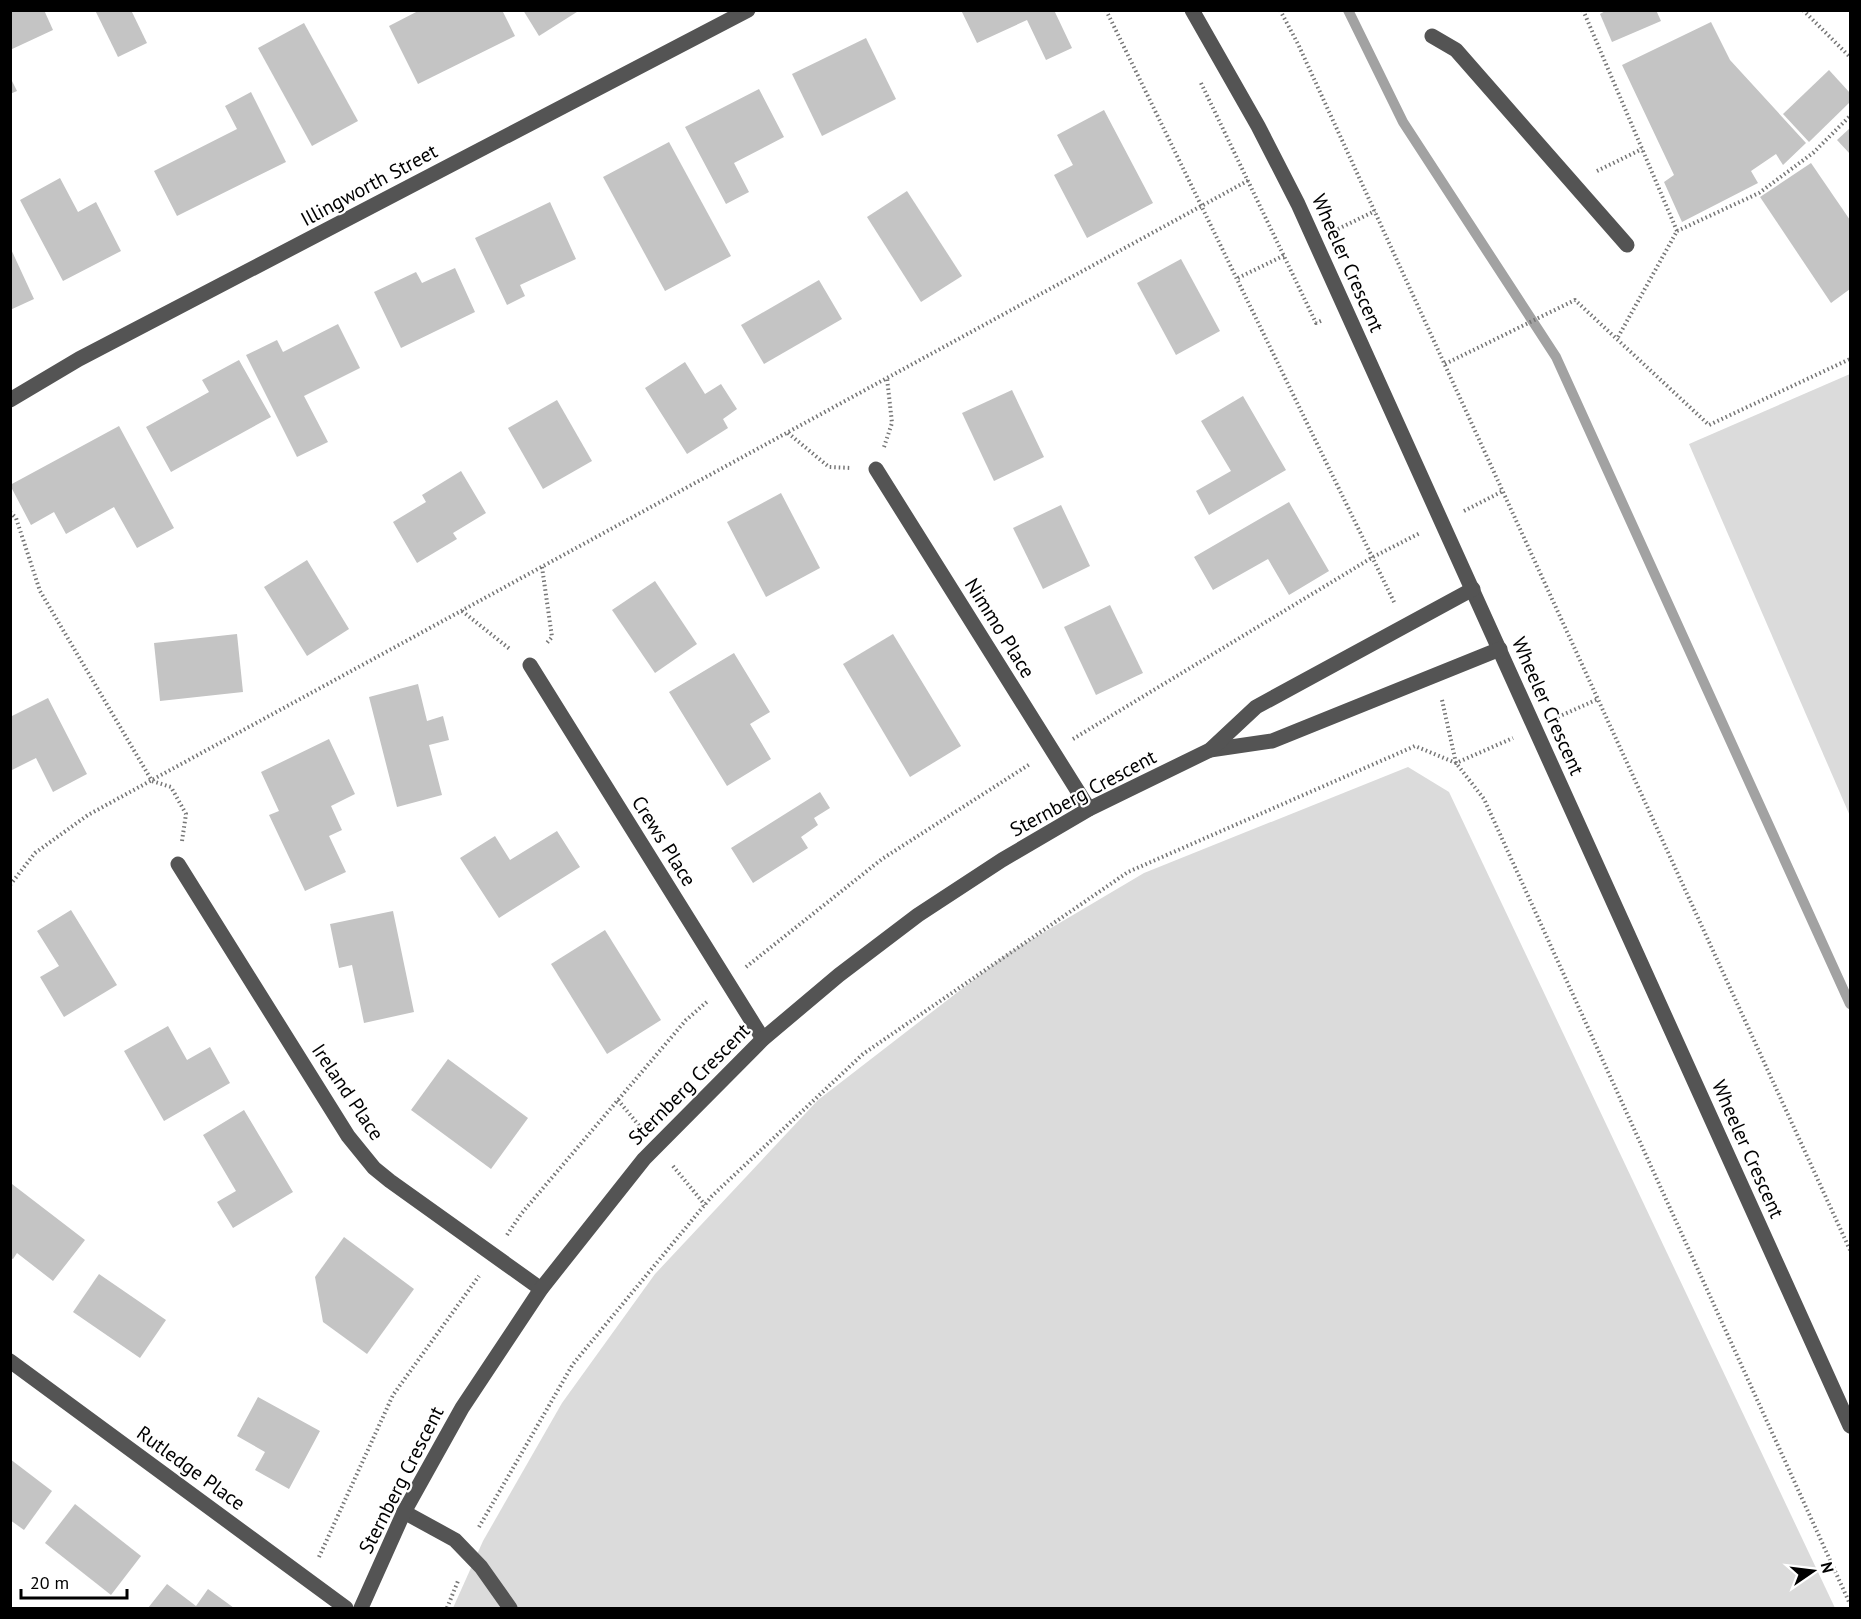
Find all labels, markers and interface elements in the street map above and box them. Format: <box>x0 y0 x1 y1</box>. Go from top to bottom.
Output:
street label: Illingworth Street <box>296 138 442 232</box>
street label: Wheeler Crescent <box>1306 190 1390 336</box>
street label: Nimmo Place <box>959 573 1041 683</box>
street label: Wheeler Crescent <box>1506 633 1590 779</box>
street label: Sternberg Crescent <box>1005 743 1161 842</box>
street label: Crews Place <box>626 791 702 891</box>
street label: Sternberg Crescent <box>623 1017 756 1150</box>
street label: Ireland Place <box>306 1039 390 1145</box>
street label: Wheeler Crescent <box>1706 1076 1790 1222</box>
street label: Sternberg Crescent <box>353 1402 449 1558</box>
street label: Rutledge Place <box>132 1420 250 1516</box>
north arrow <box>1783 1541 1843 1601</box>
text: N <box>1817 1560 1839 1575</box>
scale bar <box>21 1562 128 1600</box>
text: 20 m <box>30 1571 69 1594</box>

